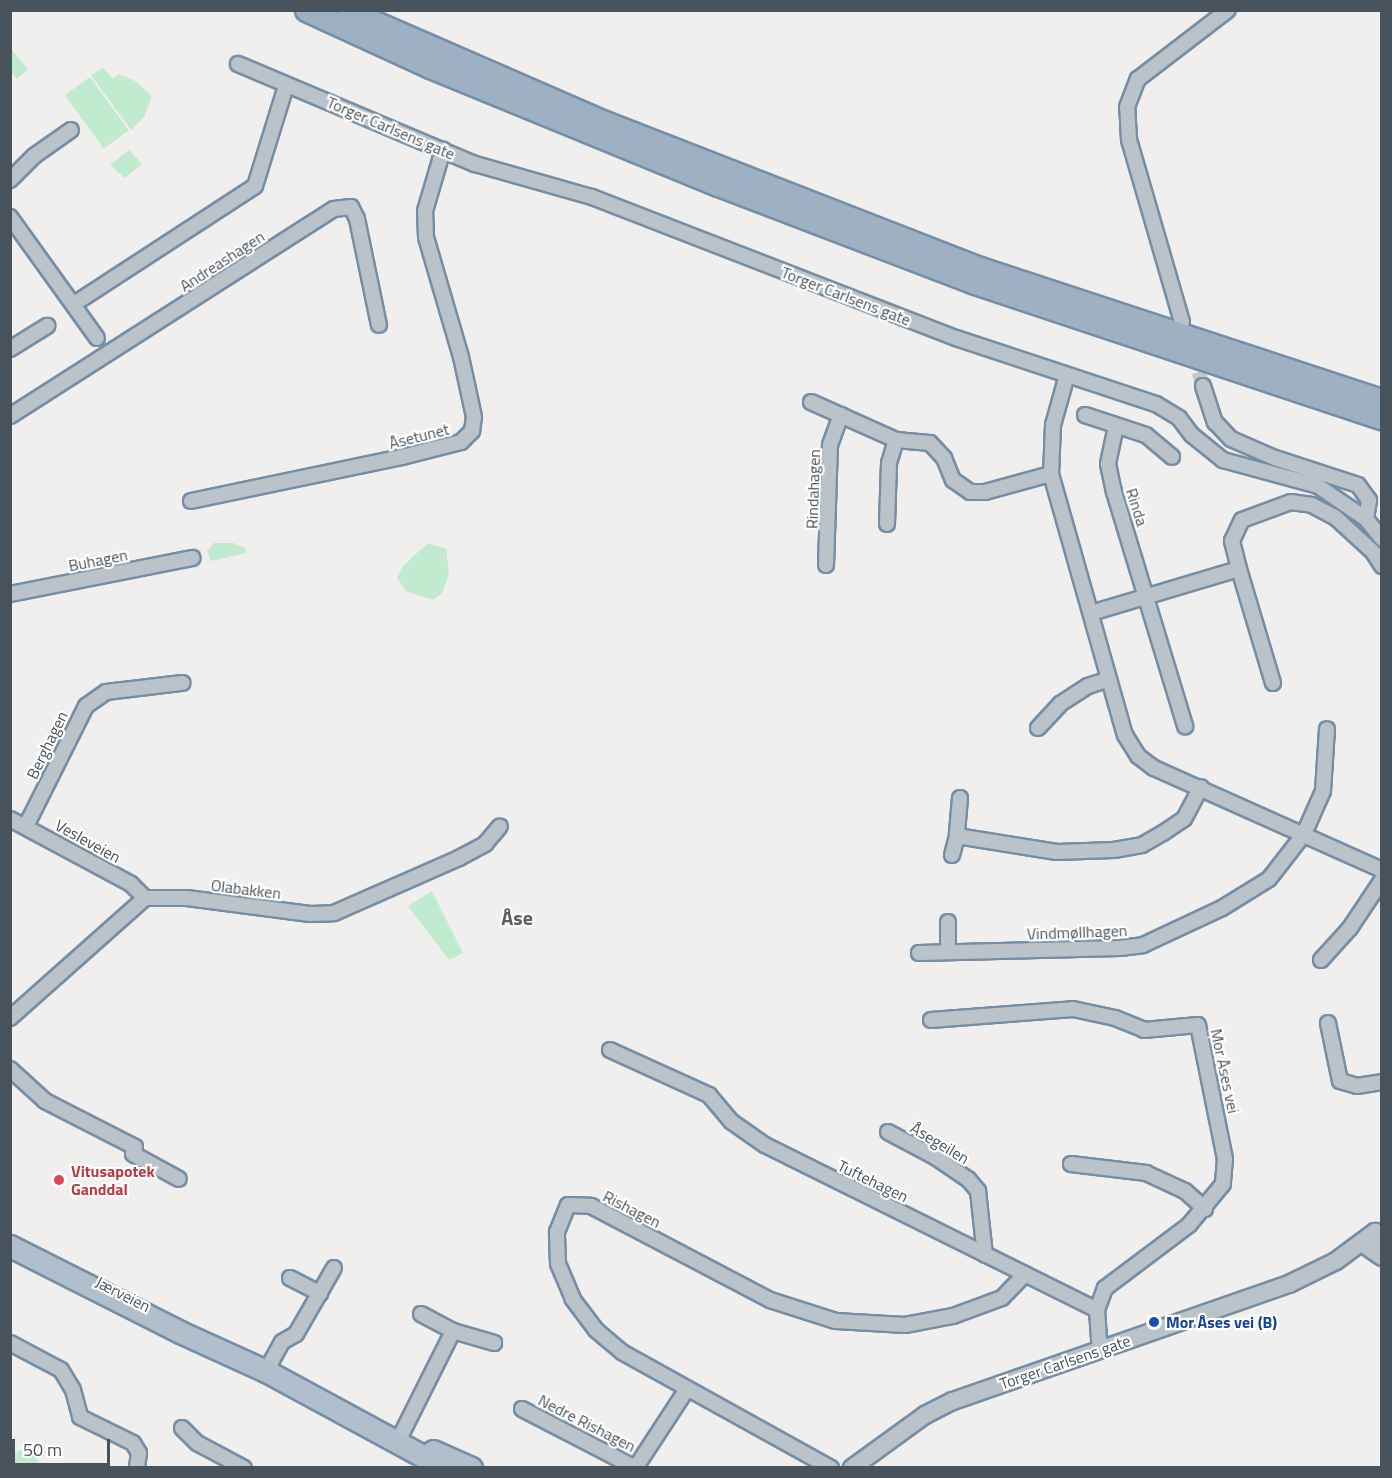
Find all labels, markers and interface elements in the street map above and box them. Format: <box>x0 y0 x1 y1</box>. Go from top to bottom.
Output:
street label: Torger Carlsens gate <box>324 92 458 164</box>
street label: Andreashagen <box>176 227 268 295</box>
street label: Torger Carlsens gate <box>779 262 913 330</box>
street label: Åsetunet <box>387 419 451 453</box>
street label: Rindahagen <box>802 449 824 529</box>
street label: Rinda <box>1122 486 1152 528</box>
street label: Buhagen <box>67 545 129 575</box>
street label: Berghagen <box>22 708 72 782</box>
street label: Vesleveien <box>52 815 124 867</box>
street label: Olabakken <box>210 875 282 903</box>
district label: Åse <box>501 905 533 929</box>
street label: Vindmøllhagen <box>1026 921 1128 943</box>
street label: Mor Åses vei <box>1207 1027 1243 1115</box>
street label: Åsegeilen <box>907 1118 973 1168</box>
street label: Tuftehagen <box>835 1156 911 1206</box>
place label: Vitusapotek Ganddal <box>71 1161 155 1199</box>
marker: Vitusapotek Ganddal <box>52 1173 66 1187</box>
street label: Rishagen <box>600 1186 664 1232</box>
street label: Jærveien <box>92 1272 154 1316</box>
place label: Mor Åses vei (B) <box>1166 1312 1277 1332</box>
marker: Mor Åses vei (B) <box>1147 1315 1161 1329</box>
street label: Torger Carlsens gate <box>997 1331 1133 1393</box>
street label: Nedre Rishagen <box>535 1390 639 1456</box>
scale bar <box>15 1427 112 1465</box>
text: 50 m <box>23 1436 62 1463</box>

